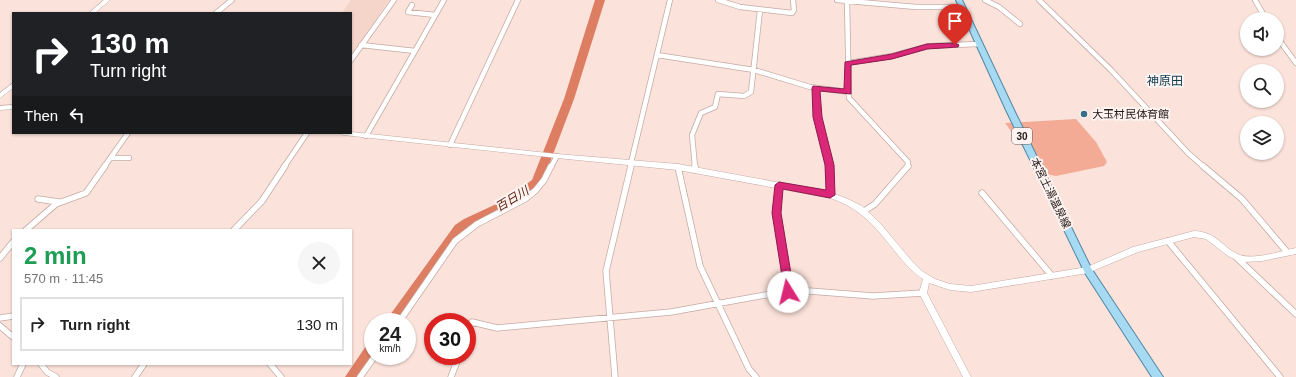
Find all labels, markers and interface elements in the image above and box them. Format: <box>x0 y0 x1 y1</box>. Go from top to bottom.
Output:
pin <box>938 4 972 45</box>
icon: arrive <box>944 10 966 32</box>
map controls <box>1240 12 1284 160</box>
button: sound <box>1240 12 1284 56</box>
icon: right <box>24 28 76 80</box>
text: 130 m <box>90 28 169 59</box>
text: Turn right <box>90 61 166 81</box>
button: search <box>1240 64 1284 108</box>
district label: 神原田 <box>1147 74 1183 88</box>
icon: left <box>66 104 88 126</box>
text: Then <box>24 107 58 124</box>
place label: 大玉村民体育館 <box>1092 108 1169 120</box>
marker: 大玉村民体育館 <box>1079 109 1089 119</box>
button: layers <box>1240 116 1284 160</box>
road number: 30 <box>1012 128 1032 144</box>
street label: 本宮土湯温泉線 <box>1029 156 1073 230</box>
water label: 百日川 <box>493 183 533 214</box>
text: 2 min <box>24 242 87 269</box>
button: close <box>298 242 340 284</box>
text: 570 m · 11:45 <box>24 271 103 286</box>
position arrow <box>767 271 809 313</box>
icon: right <box>26 313 48 335</box>
speed limit sign: 30 <box>424 313 476 365</box>
text: Turn right <box>60 316 130 333</box>
text: 130 m <box>296 316 338 333</box>
text: 24 <box>379 323 401 345</box>
text: km/h <box>379 343 401 354</box>

